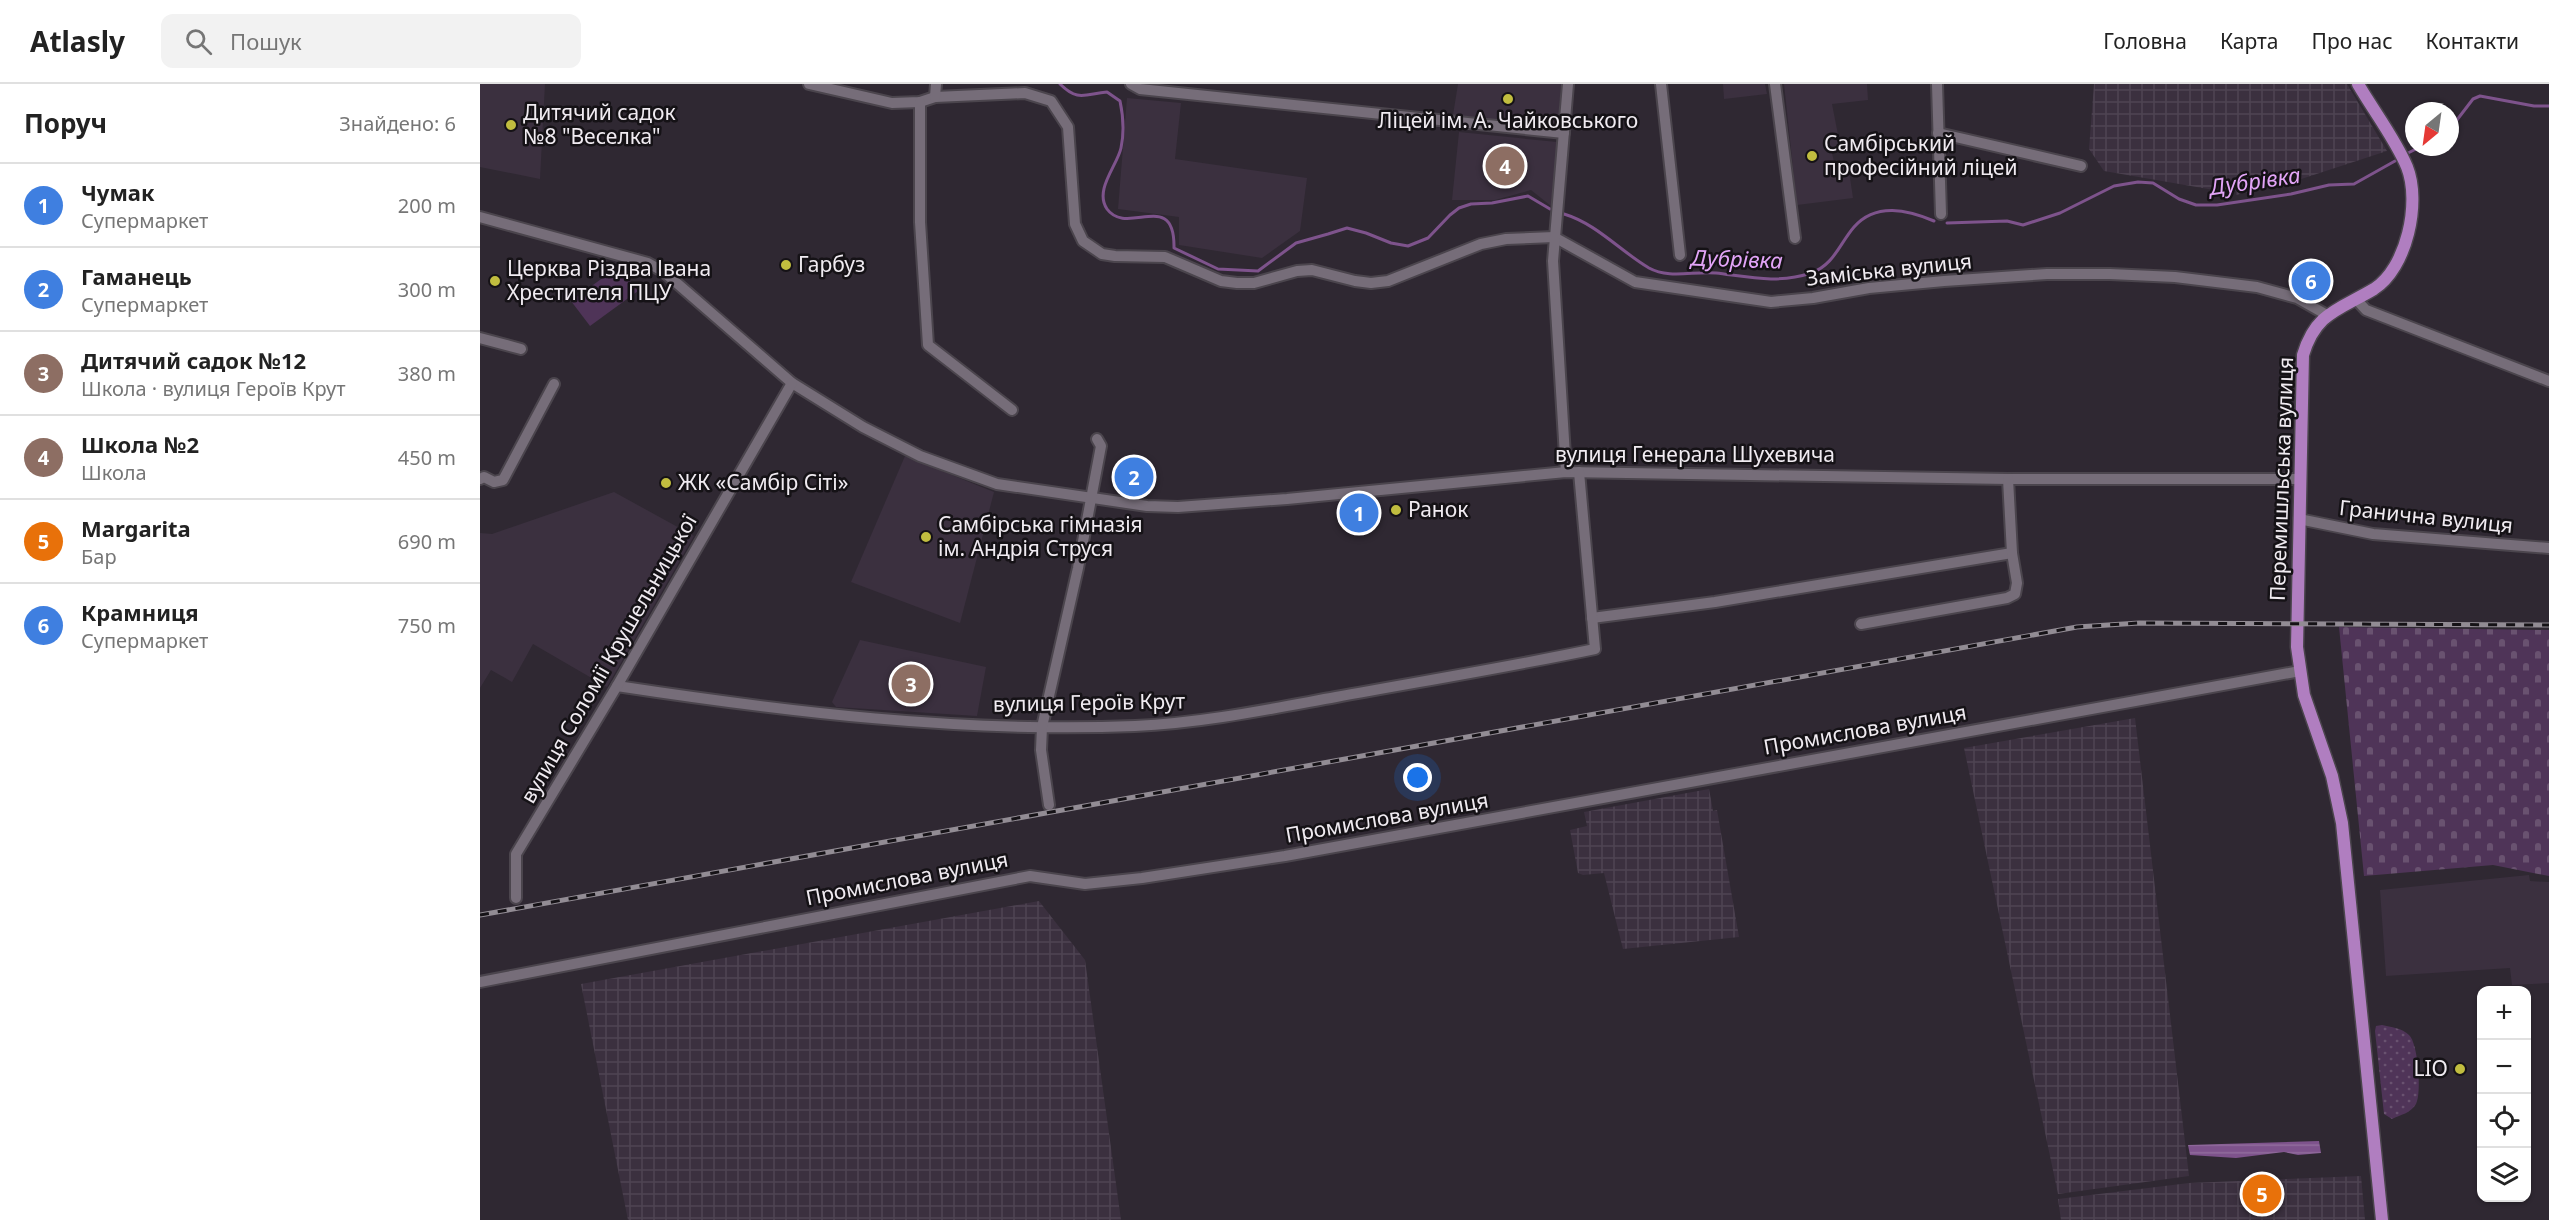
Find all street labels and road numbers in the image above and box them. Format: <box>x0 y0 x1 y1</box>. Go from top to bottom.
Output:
street label: Заміська вулиця <box>1805 246 1973 292</box>
street label: Перемишльська вулиця <box>2263 356 2299 602</box>
street label: вулиця Генерала Шухевича <box>1555 440 1835 468</box>
street label: Гранична вулиця <box>2338 493 2514 539</box>
street label: вулиця Соломії Крушельницької <box>514 509 703 808</box>
street label: вулиця Героїв Крут <box>993 686 1186 718</box>
street label: Промислова вулиця <box>1761 697 1968 761</box>
street label: Промислова вулиця <box>1283 785 1490 849</box>
street label: Промислова вулиця <box>803 845 1010 911</box>

